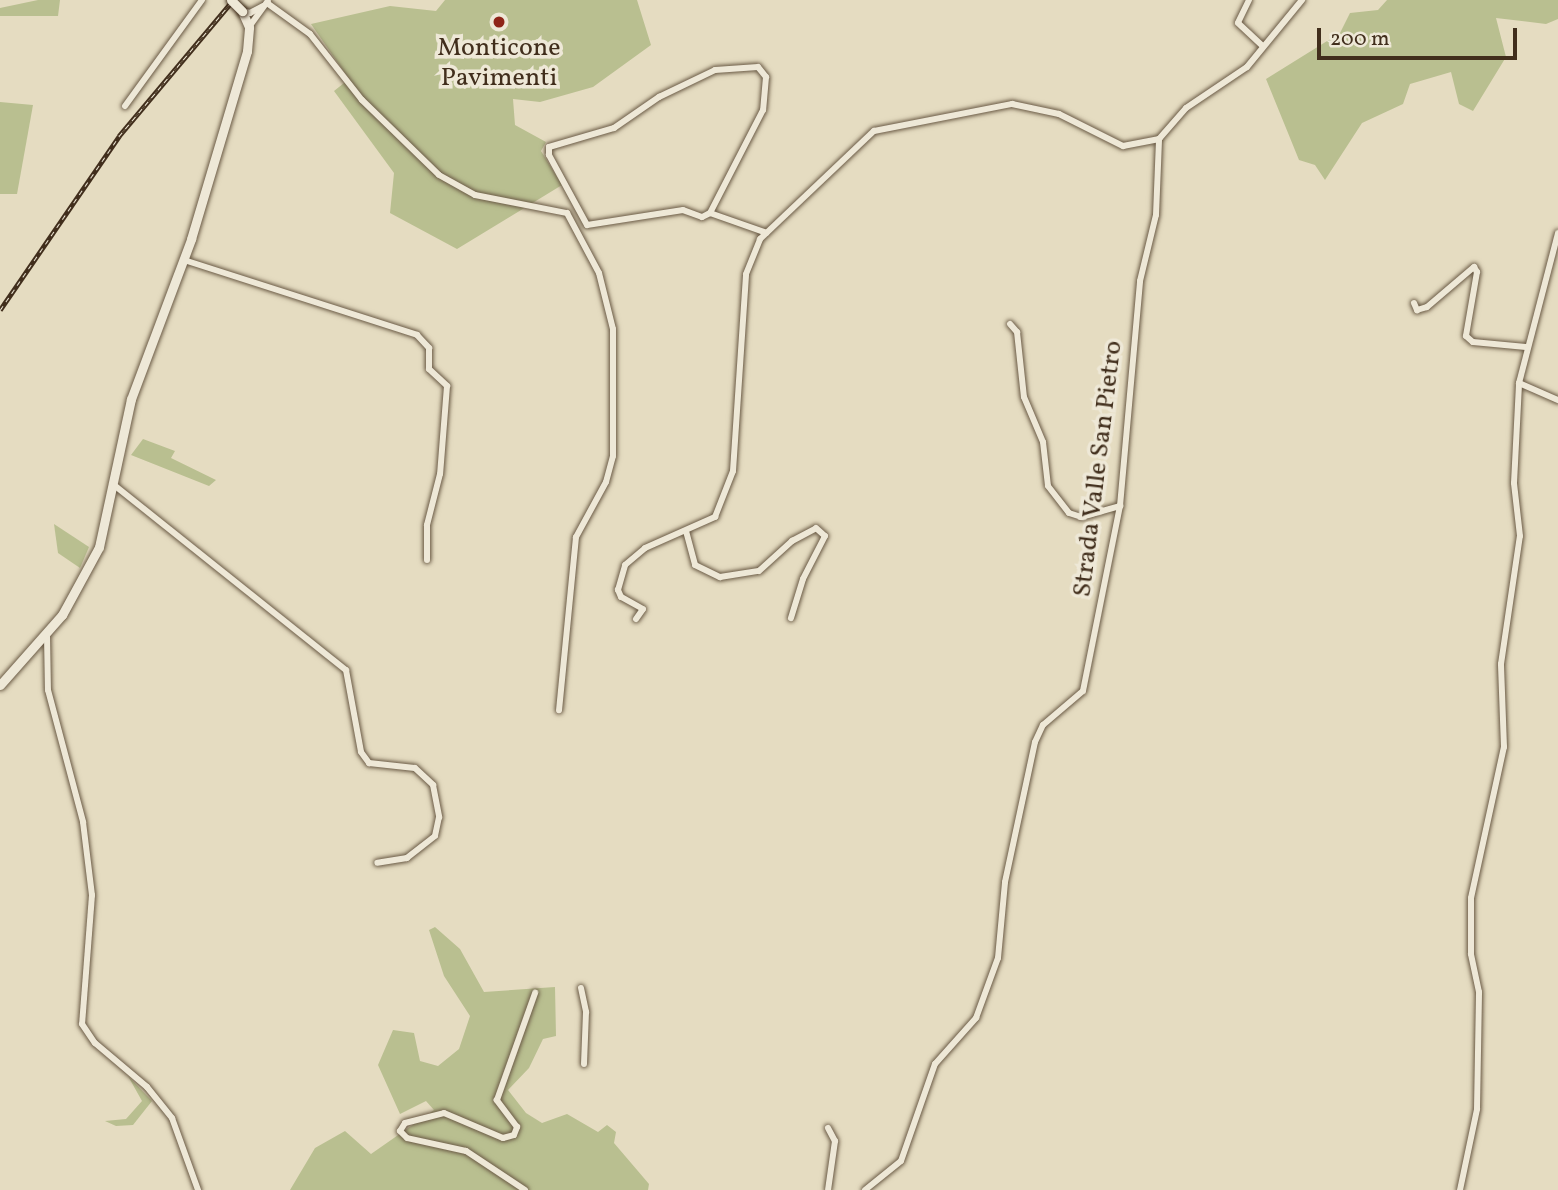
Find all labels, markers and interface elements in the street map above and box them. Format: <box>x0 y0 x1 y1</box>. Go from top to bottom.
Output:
marker: Monticone Pavimenti <box>491 14 507 30</box>
scale bar <box>1320 14 1520 58</box>
text: 200 m <box>1330 25 1390 54</box>
place label: Monticone Pavimenti <box>437 33 561 94</box>
street label: Strada Valle San Pietro <box>1068 339 1130 599</box>

